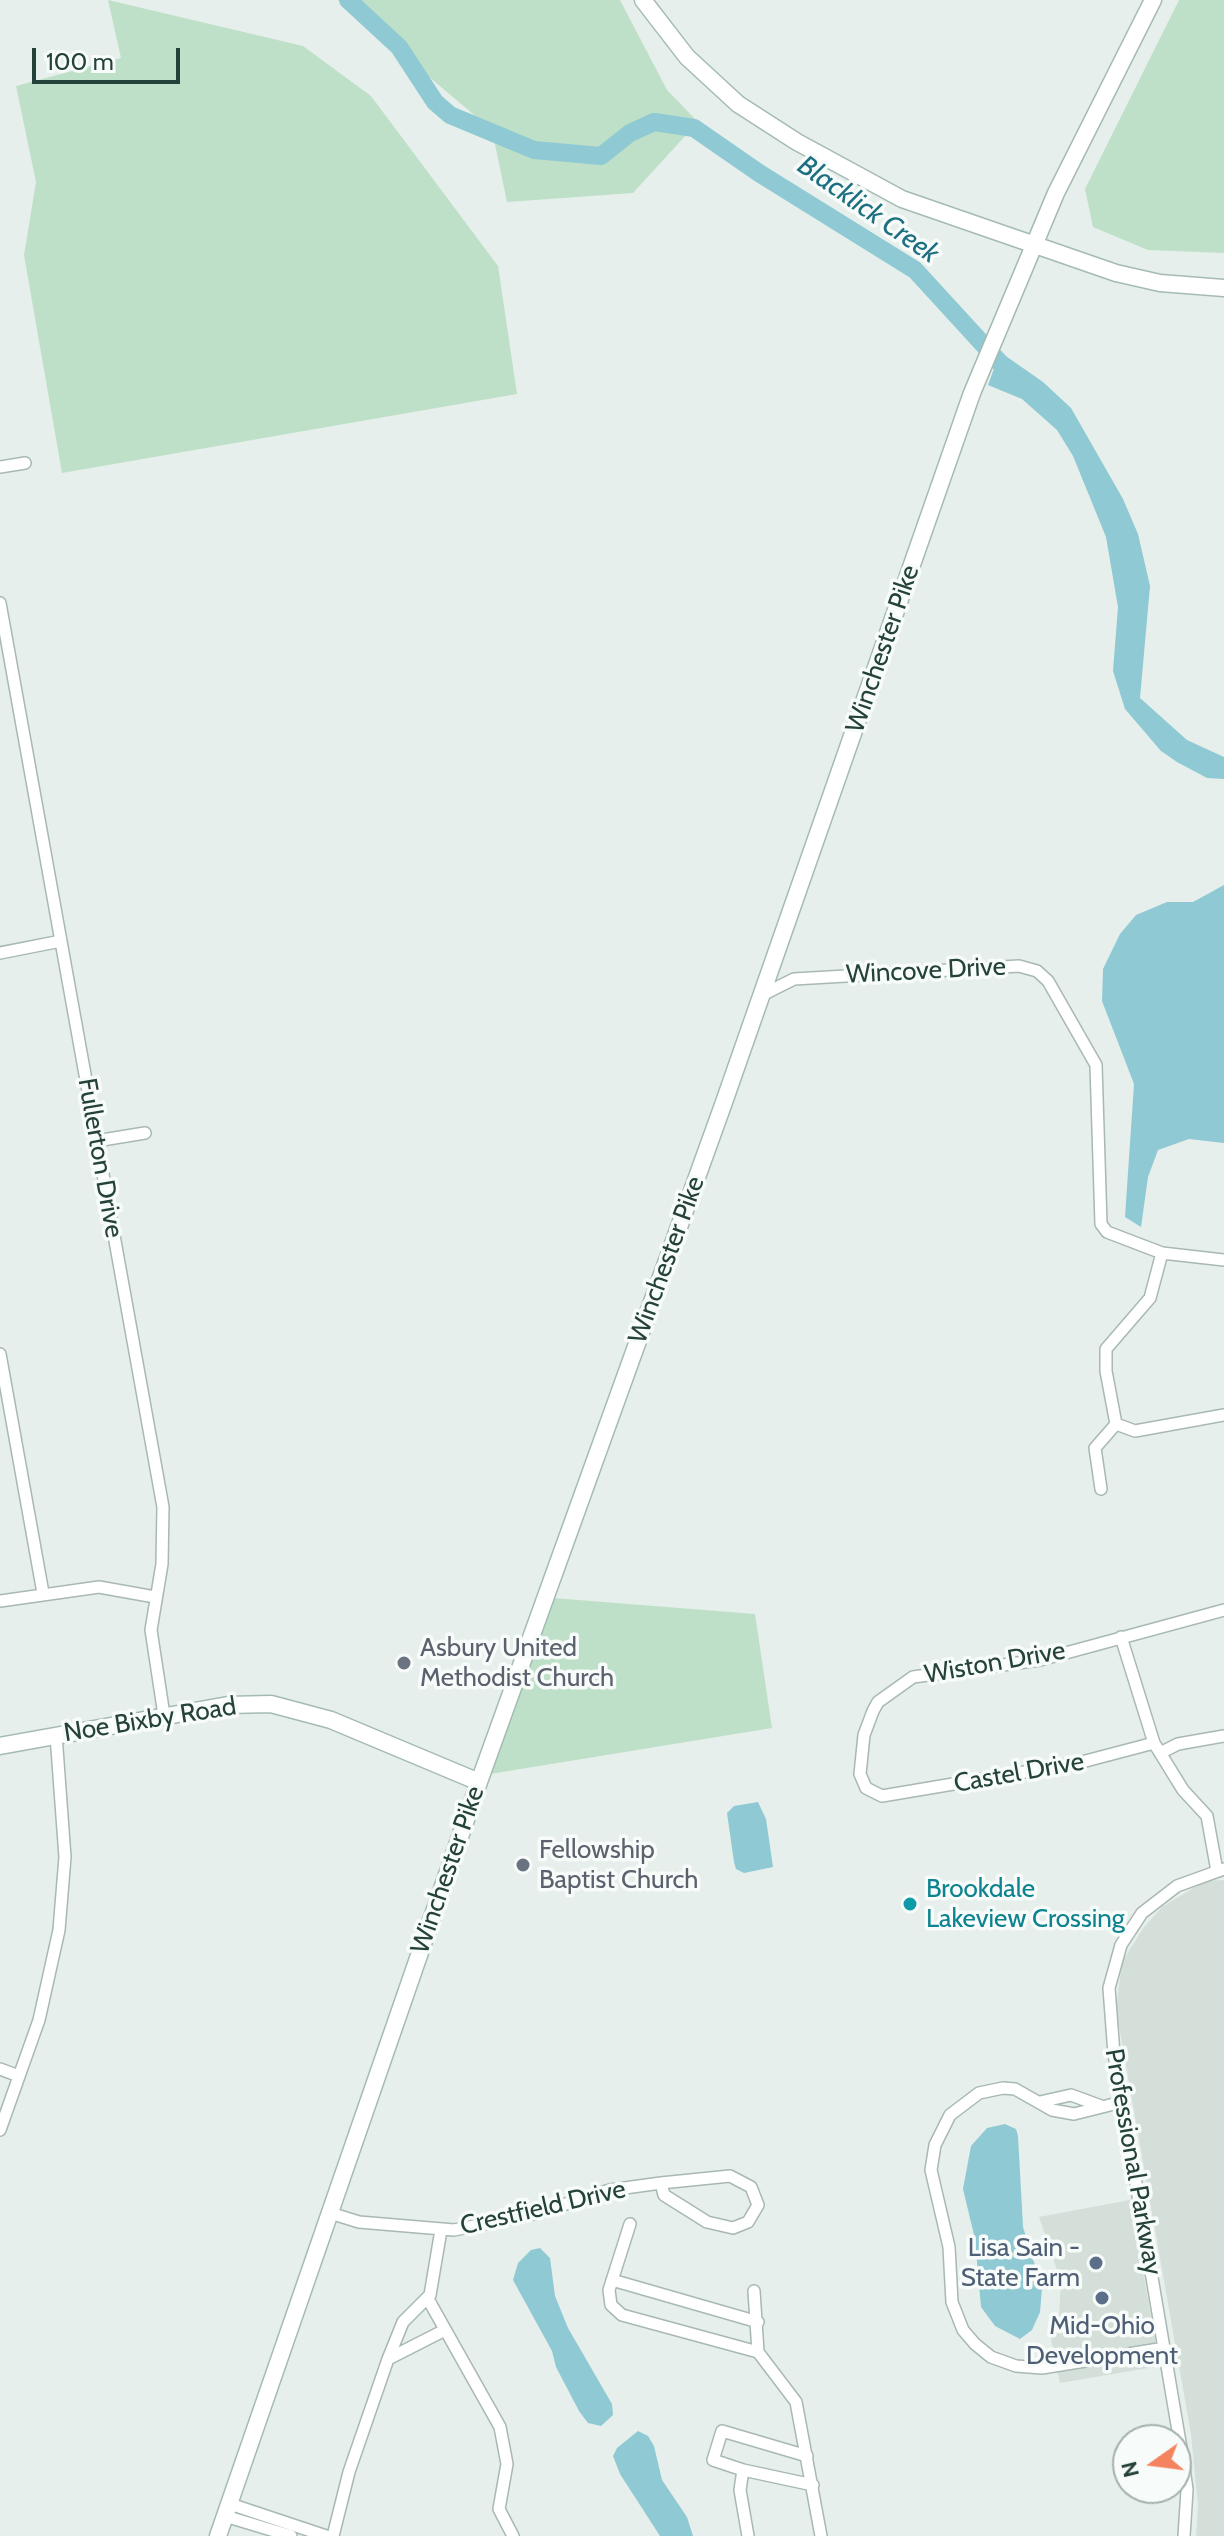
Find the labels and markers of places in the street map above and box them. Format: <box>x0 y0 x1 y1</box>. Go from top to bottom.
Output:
place label: Asbury United Methodist Church <box>420 1632 614 1694</box>
marker: Asbury United Methodist Church <box>395 1654 413 1672</box>
place label: Fellowship Baptist Church <box>539 1834 698 1896</box>
marker: Fellowship Baptist Church <box>514 1856 532 1874</box>
place label: Brookdale Lakeview Crossing <box>926 1873 1125 1934</box>
marker: Brookdale Lakeview Crossing <box>901 1895 919 1913</box>
place label: Lisa Sain - State Farm <box>961 2232 1080 2294</box>
marker: Lisa Sain - State Farm <box>1087 2254 1105 2272</box>
marker: Mid-Ohio Development <box>1093 2289 1111 2307</box>
place label: Mid-Ohio Development <box>1026 2310 1178 2372</box>

